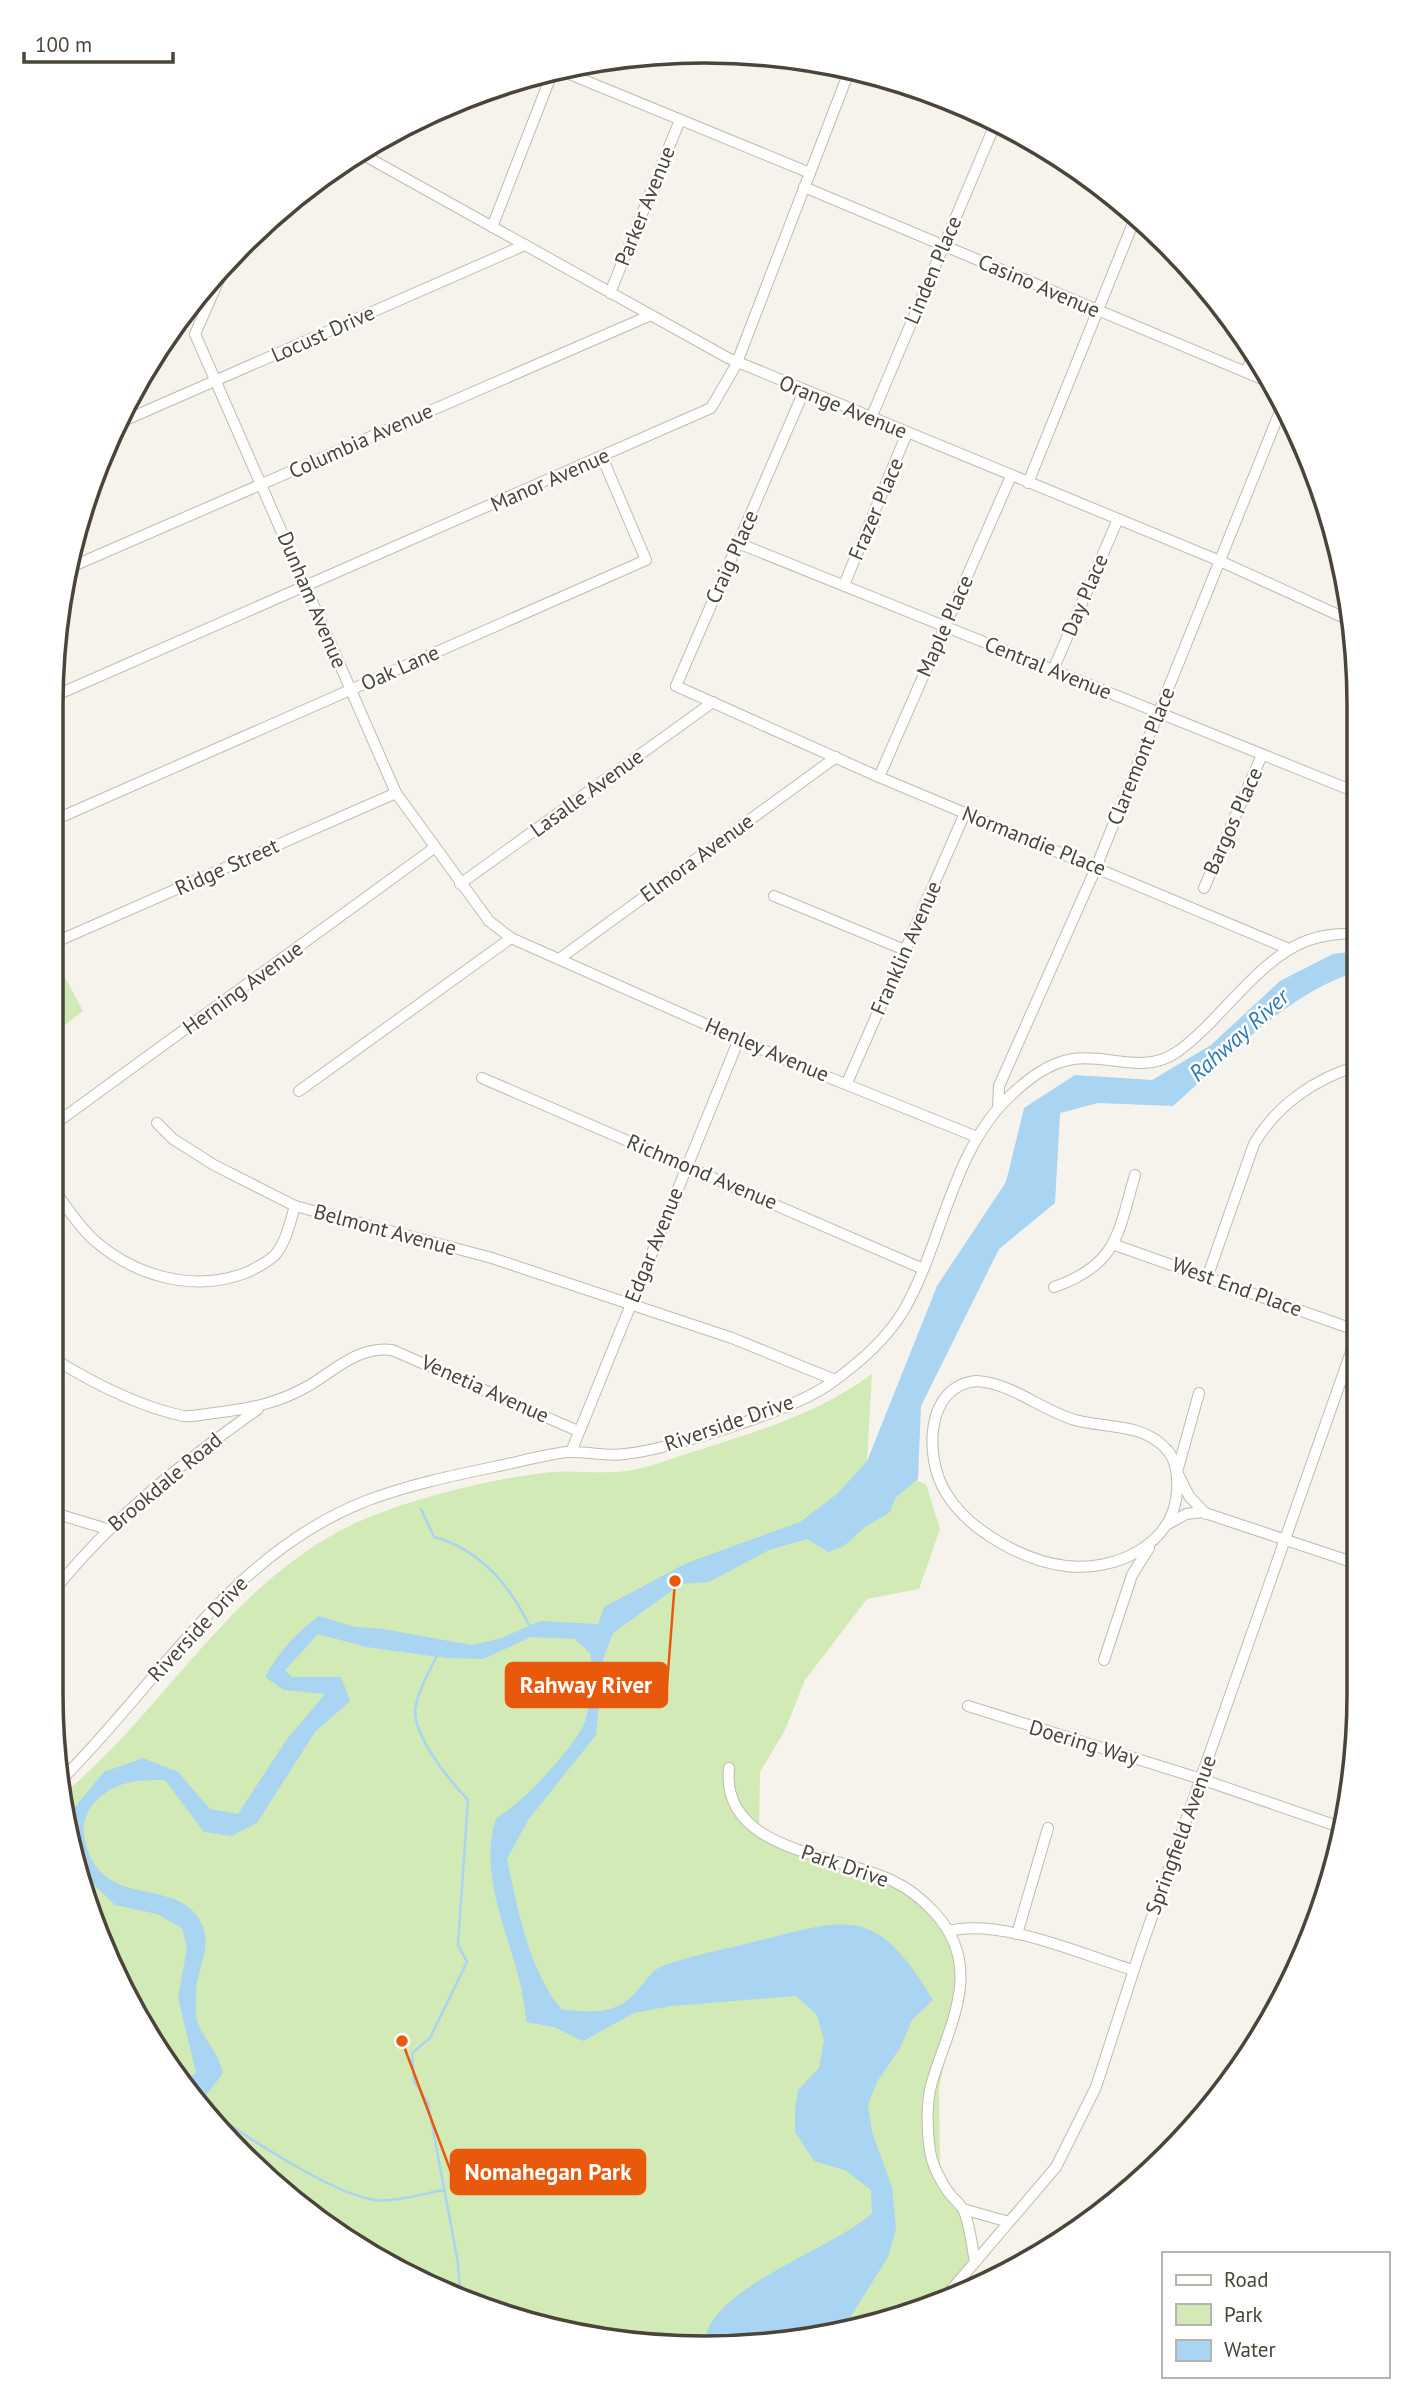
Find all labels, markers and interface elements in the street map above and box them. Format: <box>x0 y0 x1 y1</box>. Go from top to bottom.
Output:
scale bar <box>24 21 173 65</box>
text: 100 m <box>35 31 92 58</box>
street label: Parker Avenue <box>608 142 681 270</box>
street label: Linden Place <box>898 212 967 328</box>
street label: Casino Avenue <box>974 248 1104 323</box>
street label: Locust Drive <box>267 299 379 368</box>
street label: Orange Avenue <box>775 369 911 445</box>
street label: Columbia Avenue <box>285 397 437 484</box>
street label: Manor Avenue <box>486 441 613 518</box>
street label: Frazer Place <box>842 453 909 564</box>
street label: Craig Place <box>699 506 764 608</box>
street label: Dunham Avenue <box>272 527 353 672</box>
street label: Day Place <box>1055 550 1114 640</box>
street label: Maple Place <box>910 571 979 681</box>
street label: Central Avenue <box>981 630 1116 705</box>
street label: Oak Lane <box>356 638 443 697</box>
street label: Claremont Place <box>1101 683 1181 829</box>
street label: Lasalle Avenue <box>525 742 649 843</box>
street label: Bargos Place <box>1197 763 1268 879</box>
street label: Normandie Place <box>958 799 1110 882</box>
street label: Elmora Avenue <box>635 807 759 908</box>
street label: Ridge Street <box>171 832 283 901</box>
street label: Franklin Avenue <box>864 877 947 1019</box>
street label: Herning Avenue <box>177 935 308 1040</box>
water label: Rahway River <box>1183 981 1296 1087</box>
street label: Henley Avenue <box>701 1011 833 1088</box>
street label: Richmond Avenue <box>623 1128 781 1215</box>
street label: Edgar Avenue <box>618 1183 689 1306</box>
street label: Belmont Avenue <box>311 1198 459 1262</box>
street label: West End Place <box>1168 1251 1306 1323</box>
street label: Venetia Avenue <box>416 1348 553 1429</box>
street label: Riverside Drive <box>661 1388 797 1457</box>
street label: Brookdale Road <box>102 1426 227 1537</box>
street label: Riverside Drive <box>142 1570 254 1687</box>
callout: Rahway River <box>506 1663 667 1707</box>
text: Rahway River <box>520 1670 653 1699</box>
street label: Doering Way <box>1026 1713 1142 1772</box>
street label: Springfield Avenue <box>1139 1751 1222 1918</box>
street label: Park Drive <box>798 1838 892 1893</box>
callout: Nomahegan Park <box>451 2150 645 2194</box>
text: Nomahegan Park <box>465 2157 632 2186</box>
legend <box>1162 2252 1389 2378</box>
text: Road <box>1224 2266 1268 2293</box>
text: Park <box>1224 2301 1263 2328</box>
text: Water <box>1224 2336 1276 2363</box>

